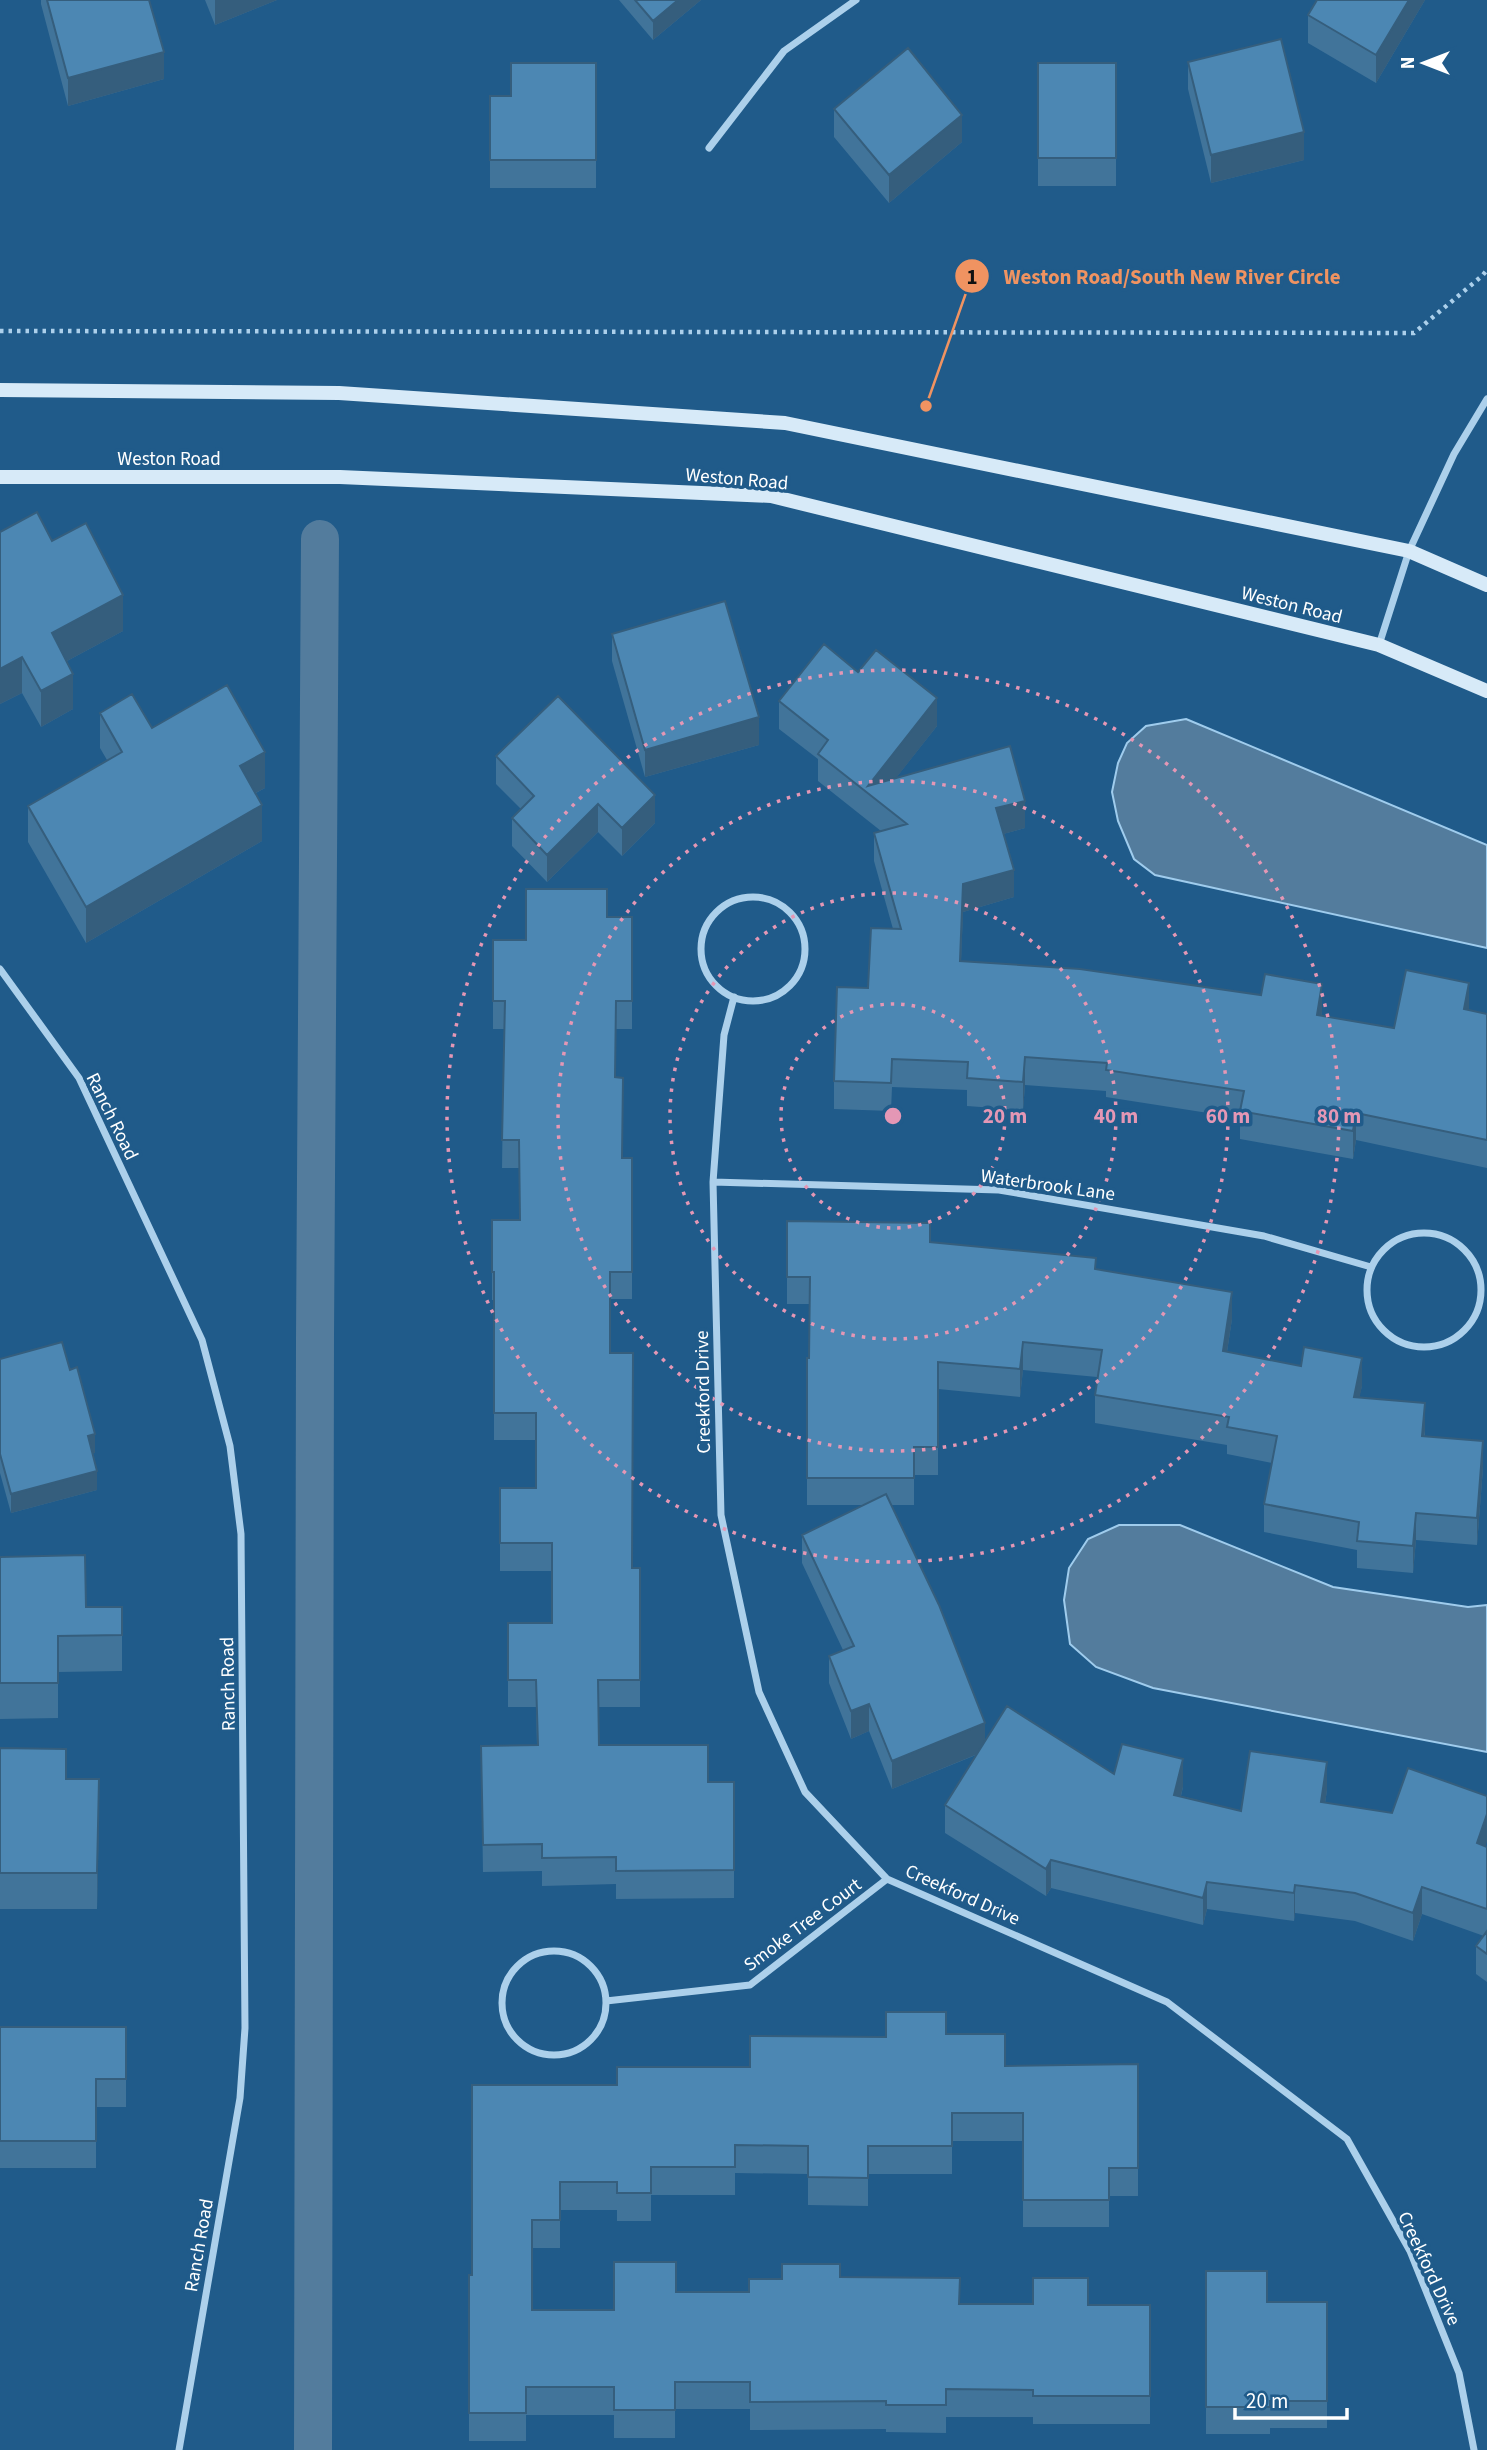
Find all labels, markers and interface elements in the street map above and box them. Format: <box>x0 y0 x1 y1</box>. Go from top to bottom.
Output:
north arrow <box>1389 28 1459 98</box>
text: N <box>1395 57 1422 69</box>
callout: Weston Road/South New River Circle <box>955 255 1355 297</box>
text: 1 <box>966 262 978 292</box>
text: Weston Road/South New River Circle <box>1003 262 1341 292</box>
street label: Weston Road <box>117 446 221 473</box>
street label: Weston Road <box>684 462 790 497</box>
street label: Weston Road <box>1238 580 1345 631</box>
street label: Ranch Road <box>79 1068 144 1165</box>
text: 20 m <box>983 1101 1027 1131</box>
text: 40 m <box>1094 1101 1138 1131</box>
text: 60 m <box>1206 1101 1250 1131</box>
text: 80 m <box>1317 1101 1361 1131</box>
centre of rings <box>881 1104 905 1128</box>
street label: Waterbrook Lane <box>979 1163 1117 1208</box>
street label: Creekford Drive <box>689 1330 718 1454</box>
street label: Ranch Road <box>214 1637 243 1731</box>
street label: Creekford Drive <box>901 1858 1024 1933</box>
street label: Smoke Tree Court <box>738 1872 868 1979</box>
street label: Ranch Road <box>178 2196 221 2294</box>
street label: Creekford Drive <box>1390 2207 1467 2330</box>
scale bar <box>1235 2376 1347 2420</box>
text: 20 m <box>1246 2386 1288 2416</box>

